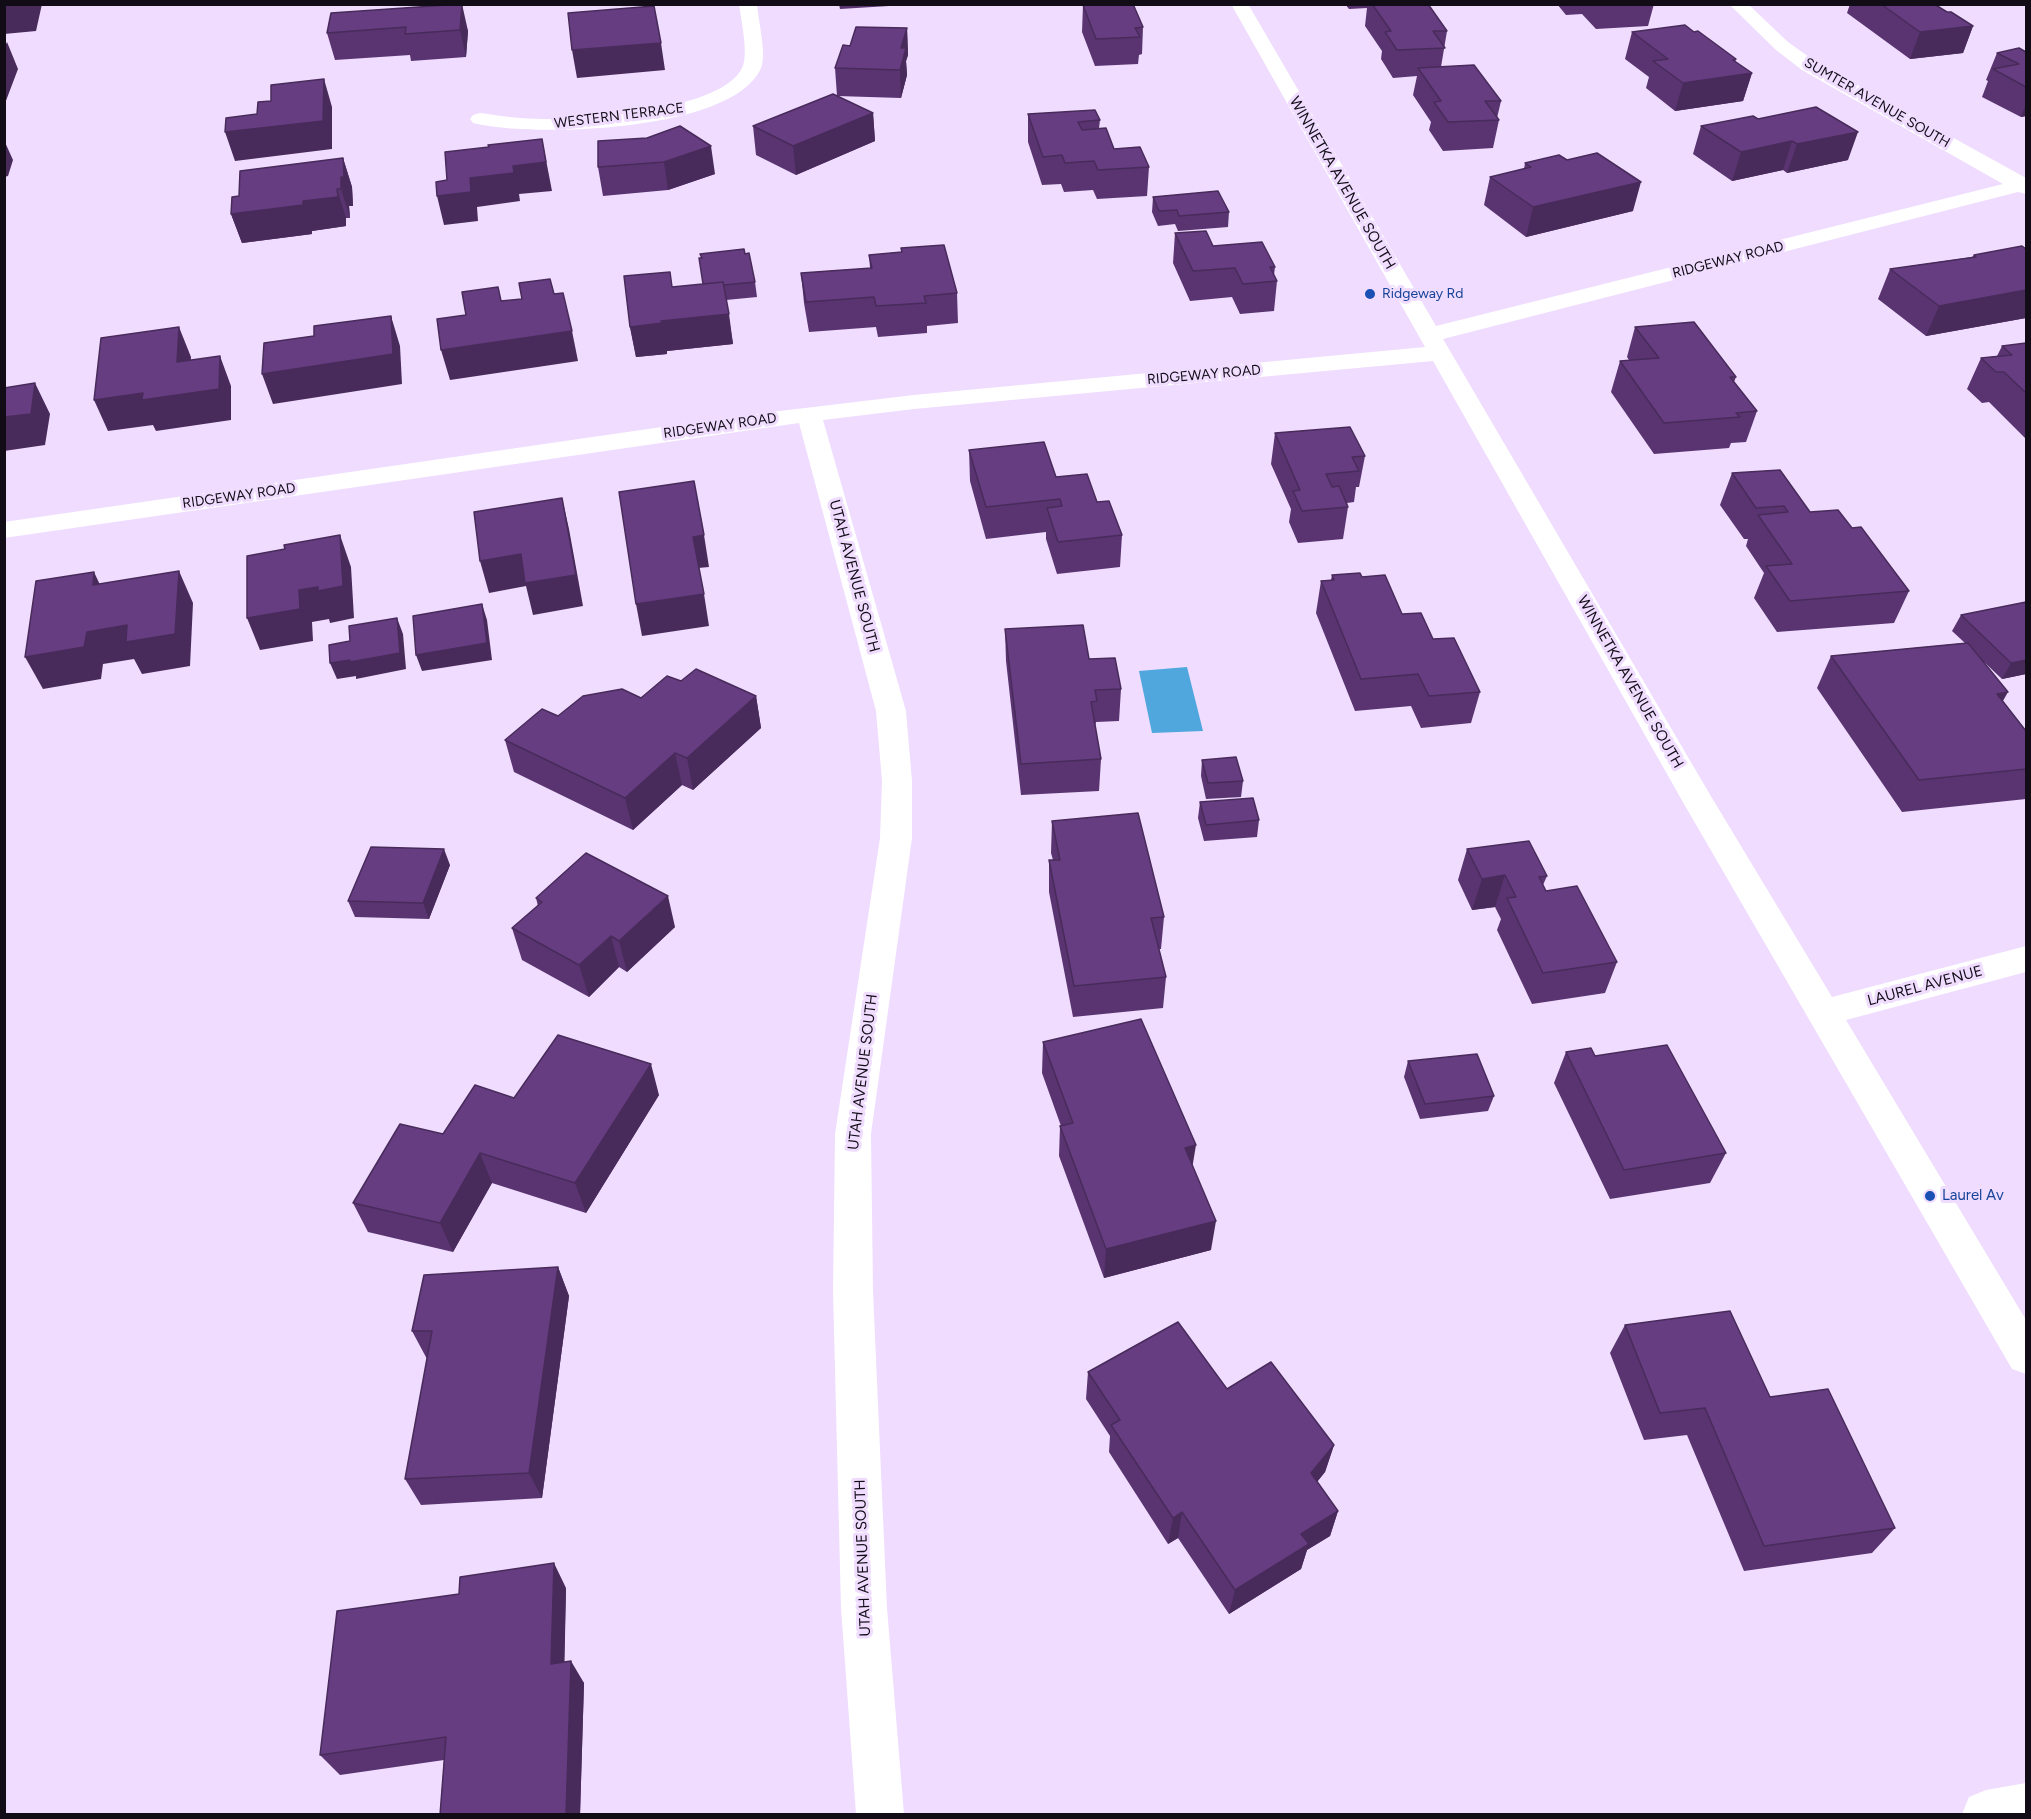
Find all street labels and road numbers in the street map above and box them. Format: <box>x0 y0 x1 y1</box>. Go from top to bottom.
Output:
street label: SUMTER AVENUE SOUTH <box>1801 54 1953 152</box>
street label: WINNETKA AVENUE SOUTH <box>1285 94 1399 272</box>
street label: WESTERN TERRACE <box>553 100 685 132</box>
street label: RIDGEWAY ROAD <box>1671 238 1785 282</box>
street label: RIDGEWAY ROAD <box>1146 362 1262 388</box>
street label: RIDGEWAY ROAD <box>662 410 778 442</box>
street label: RIDGEWAY ROAD <box>181 480 297 512</box>
street label: UTAH AVENUE SOUTH <box>825 498 883 654</box>
street label: WINNETKA AVENUE SOUTH <box>1573 593 1687 771</box>
street label: LAUREL AVENUE <box>1866 962 1984 1010</box>
street label: UTAH AVENUE SOUTH <box>844 993 882 1151</box>
street label: UTAH AVENUE SOUTH <box>851 1479 875 1637</box>

